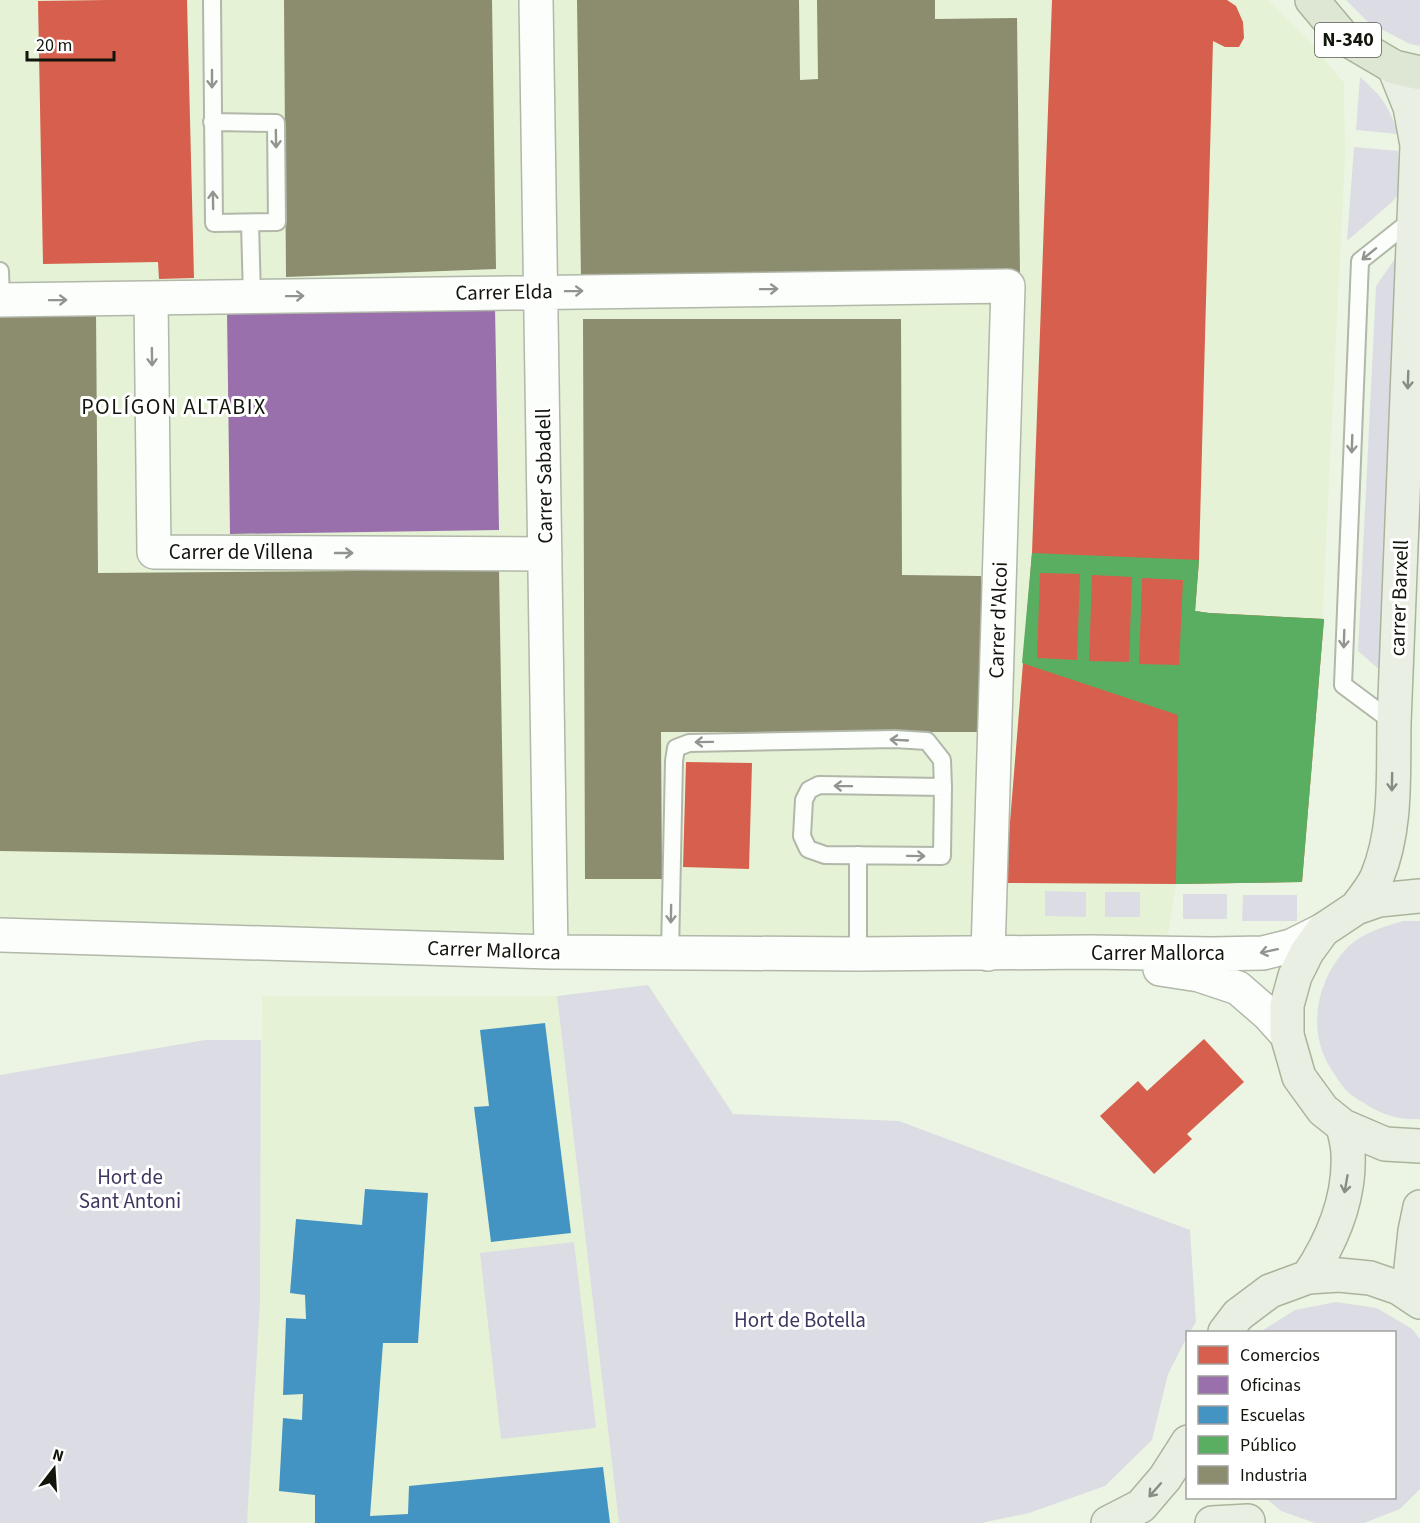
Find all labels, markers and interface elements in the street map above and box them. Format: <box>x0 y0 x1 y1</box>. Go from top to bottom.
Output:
road number: N-340 <box>1315 23 1381 57</box>
scale bar <box>27 24 114 62</box>
text: 20 m <box>36 33 72 58</box>
one-way arrow <box>206 69 218 89</box>
one-way arrow <box>270 129 282 149</box>
one-way arrow <box>208 191 219 211</box>
one-way arrow <box>1362 247 1378 260</box>
street label: Carrer Elda <box>455 276 553 308</box>
one-way arrow <box>759 283 779 295</box>
one-way arrow <box>564 285 584 297</box>
one-way arrow <box>285 290 305 302</box>
one-way arrow <box>48 294 68 306</box>
one-way arrow <box>146 346 158 366</box>
one-way arrow <box>1403 370 1414 390</box>
district label: POLÍGON ALTABIX <box>81 391 267 423</box>
street label: Carrer Sabadell <box>528 408 560 544</box>
one-way arrow <box>1347 434 1358 454</box>
street label: Carrer de Villena <box>169 537 313 567</box>
street label: carrer Barxell <box>1382 539 1416 657</box>
one-way arrow <box>333 547 353 559</box>
street label: Carrer d'Alcoi <box>981 561 1015 679</box>
one-way arrow <box>1339 629 1350 648</box>
one-way arrow <box>889 734 909 745</box>
one-way arrow <box>694 737 714 748</box>
one-way arrow <box>1387 771 1398 791</box>
one-way arrow <box>833 780 853 792</box>
one-way arrow <box>906 850 926 862</box>
one-way arrow <box>665 903 677 923</box>
street label: Carrer Mallorca <box>427 933 561 967</box>
street label: Carrer Mallorca <box>1091 938 1225 968</box>
one-way arrow <box>1260 946 1279 957</box>
park label: Hort de Sant Antoni <box>79 1162 181 1216</box>
one-way arrow <box>1340 1174 1351 1193</box>
park label: Hort de Botella <box>734 1305 866 1335</box>
legend <box>1186 1331 1396 1499</box>
text: Comercios <box>1240 1343 1320 1368</box>
text: Oficinas <box>1240 1373 1301 1398</box>
text: Escuelas <box>1240 1403 1305 1428</box>
text: Público <box>1240 1433 1297 1458</box>
north arrow <box>24 1439 84 1499</box>
text: N <box>50 1444 66 1468</box>
text: Industria <box>1240 1463 1307 1488</box>
one-way arrow <box>1148 1482 1162 1497</box>

